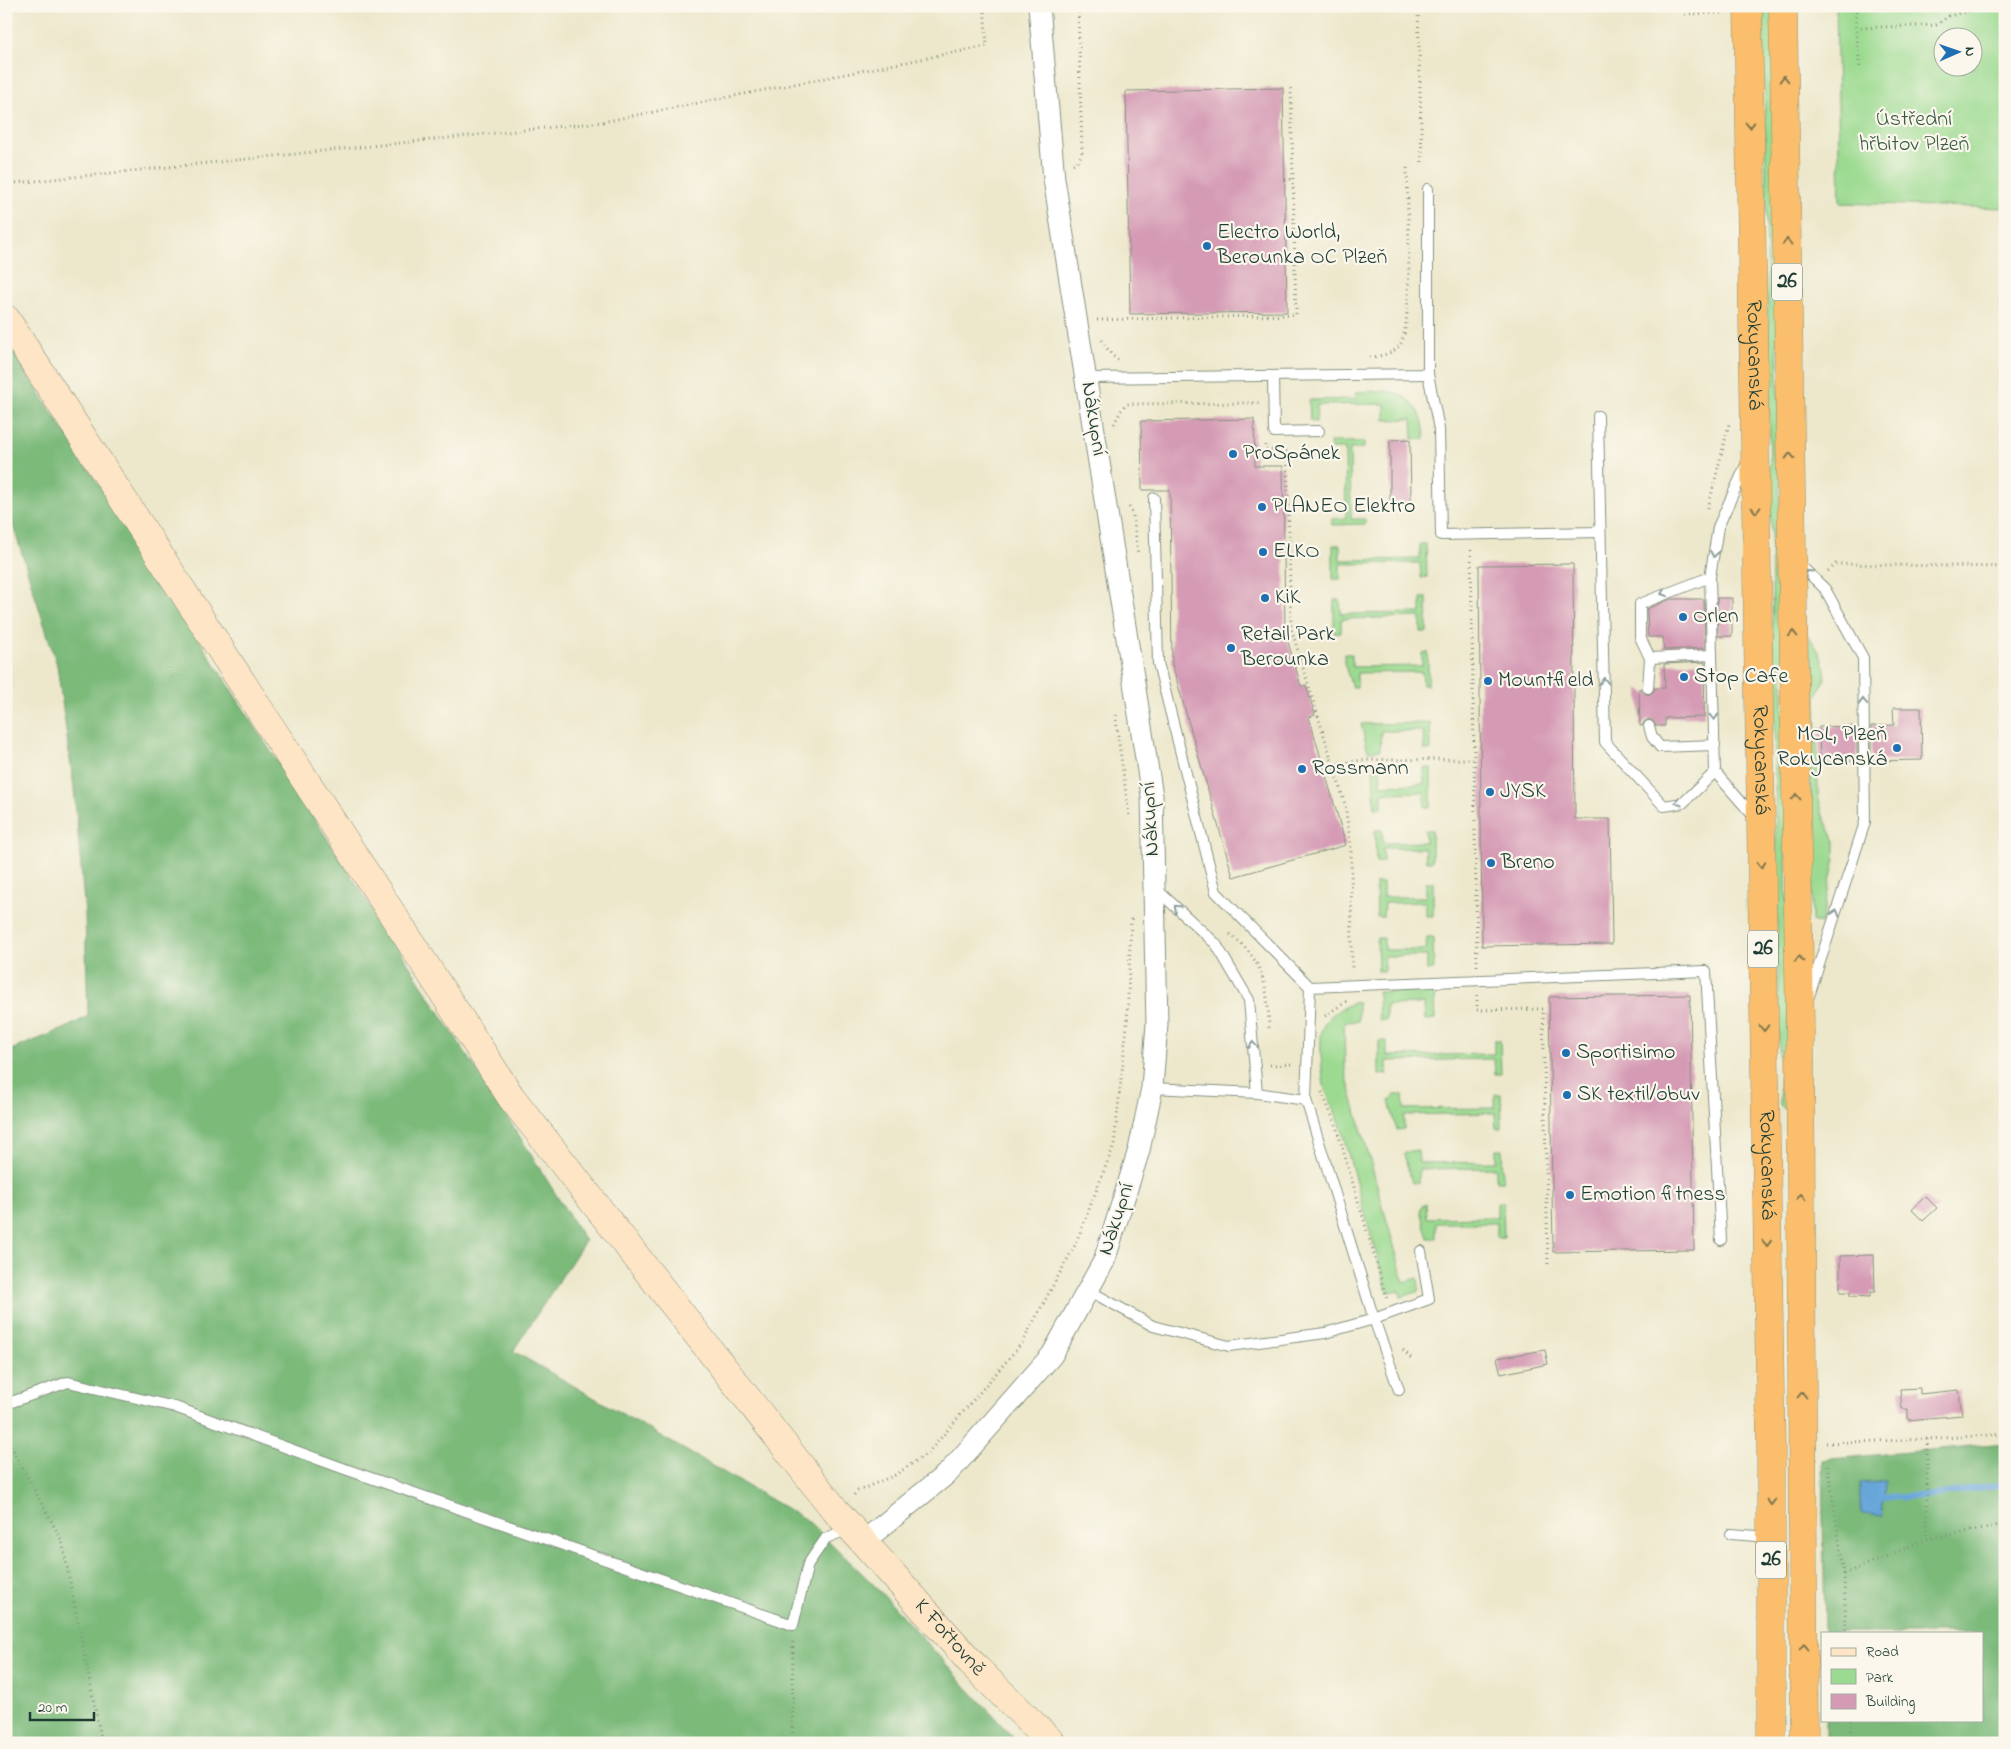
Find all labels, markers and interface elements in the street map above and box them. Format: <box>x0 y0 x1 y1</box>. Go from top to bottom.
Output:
north arrow <box>1934 28 1984 78</box>
text: N <box>1959 47 1980 57</box>
one-way arrow <box>1779 75 1789 82</box>
park label: Ústřední hřbitov Plzeň <box>1859 104 1969 161</box>
one-way arrow <box>1745 122 1755 129</box>
place label: Electro World, Berounka OC Plzeň <box>1216 217 1387 274</box>
one-way arrow <box>1782 237 1792 245</box>
marker: Electro World, Berounka OC Plzeň <box>1201 240 1213 252</box>
road number: 26 <box>1772 264 1802 300</box>
street label: Rokycanská <box>1736 300 1770 410</box>
street label: Nákupní <box>1071 379 1115 459</box>
place label: ProSpánek <box>1243 438 1341 470</box>
marker: ProSpánek <box>1227 448 1239 460</box>
one-way arrow <box>1785 452 1795 460</box>
place label: PLANEO Elektro <box>1272 491 1415 523</box>
marker: PLANEO Elektro <box>1256 501 1268 513</box>
one-way arrow <box>1751 506 1761 514</box>
place label: ELKO <box>1273 536 1320 568</box>
marker: ELKO <box>1257 546 1269 558</box>
one-way arrow <box>1709 550 1719 559</box>
one-way arrow <box>1805 570 1814 579</box>
place label: KiK <box>1275 582 1301 614</box>
one-way arrow <box>1661 588 1669 598</box>
marker: KiK <box>1259 592 1271 604</box>
place label: Orlen <box>1693 601 1739 633</box>
marker: Orlen <box>1677 611 1689 623</box>
place label: Retail Park Berounka <box>1240 619 1336 676</box>
one-way arrow <box>1788 630 1798 638</box>
marker: Retail Park Berounka <box>1225 642 1237 654</box>
place label: Stop Cafe <box>1694 661 1789 693</box>
place label: Mountfield <box>1498 665 1594 697</box>
marker: Stop Cafe <box>1678 671 1690 683</box>
marker: Mountfield <box>1482 675 1494 687</box>
one-way arrow <box>1599 677 1609 684</box>
one-way arrow <box>1858 698 1868 706</box>
street label: Rokycanská <box>1743 705 1777 815</box>
one-way arrow <box>1709 713 1719 721</box>
place label: MOL, Plzeň Rokycanská <box>1777 719 1887 777</box>
marker: MOL, Plzeň Rokycanská <box>1891 742 1903 754</box>
place label: Rossmann <box>1312 753 1409 785</box>
marker: Rossmann <box>1296 763 1308 775</box>
place label: JYSK <box>1500 776 1546 808</box>
street label: Nákupní <box>1133 781 1169 857</box>
marker: JYSK <box>1484 786 1496 798</box>
one-way arrow <box>1791 793 1801 800</box>
one-way arrow <box>1674 797 1683 807</box>
place label: Breno <box>1500 847 1555 879</box>
marker: Breno <box>1485 857 1497 869</box>
one-way arrow <box>1756 861 1767 869</box>
one-way arrow <box>1174 905 1183 914</box>
one-way arrow <box>1830 909 1840 917</box>
road number: 26 <box>1748 931 1778 968</box>
one-way arrow <box>1794 955 1804 963</box>
one-way arrow <box>1759 1024 1769 1032</box>
place label: Sportisimo <box>1576 1037 1675 1069</box>
one-way arrow <box>1248 1040 1259 1048</box>
marker: Sportisimo <box>1560 1047 1572 1059</box>
place label: SK textil/obuv <box>1577 1079 1700 1111</box>
marker: SK textil/obuv <box>1561 1089 1573 1101</box>
street label: Rokycanská <box>1749 1110 1783 1220</box>
street label: Nákupní <box>1090 1178 1144 1260</box>
place label: Emotion fitness <box>1580 1179 1726 1211</box>
marker: Emotion fitness <box>1564 1189 1576 1201</box>
one-way arrow <box>1796 1193 1806 1201</box>
one-way arrow <box>1762 1239 1772 1247</box>
one-way arrow <box>1797 1391 1807 1398</box>
one-way arrow <box>1766 1498 1776 1506</box>
road number: 26 <box>1756 1542 1786 1578</box>
street label: K Fořtovně <box>906 1592 992 1685</box>
legend <box>1821 1632 1984 1722</box>
text: Road <box>1866 1641 1899 1663</box>
one-way arrow <box>1799 1643 1809 1650</box>
text: Park <box>1866 1667 1894 1689</box>
scale bar <box>30 1689 94 1721</box>
text: Building <box>1865 1691 1915 1714</box>
text: 20 m <box>38 1697 68 1719</box>

